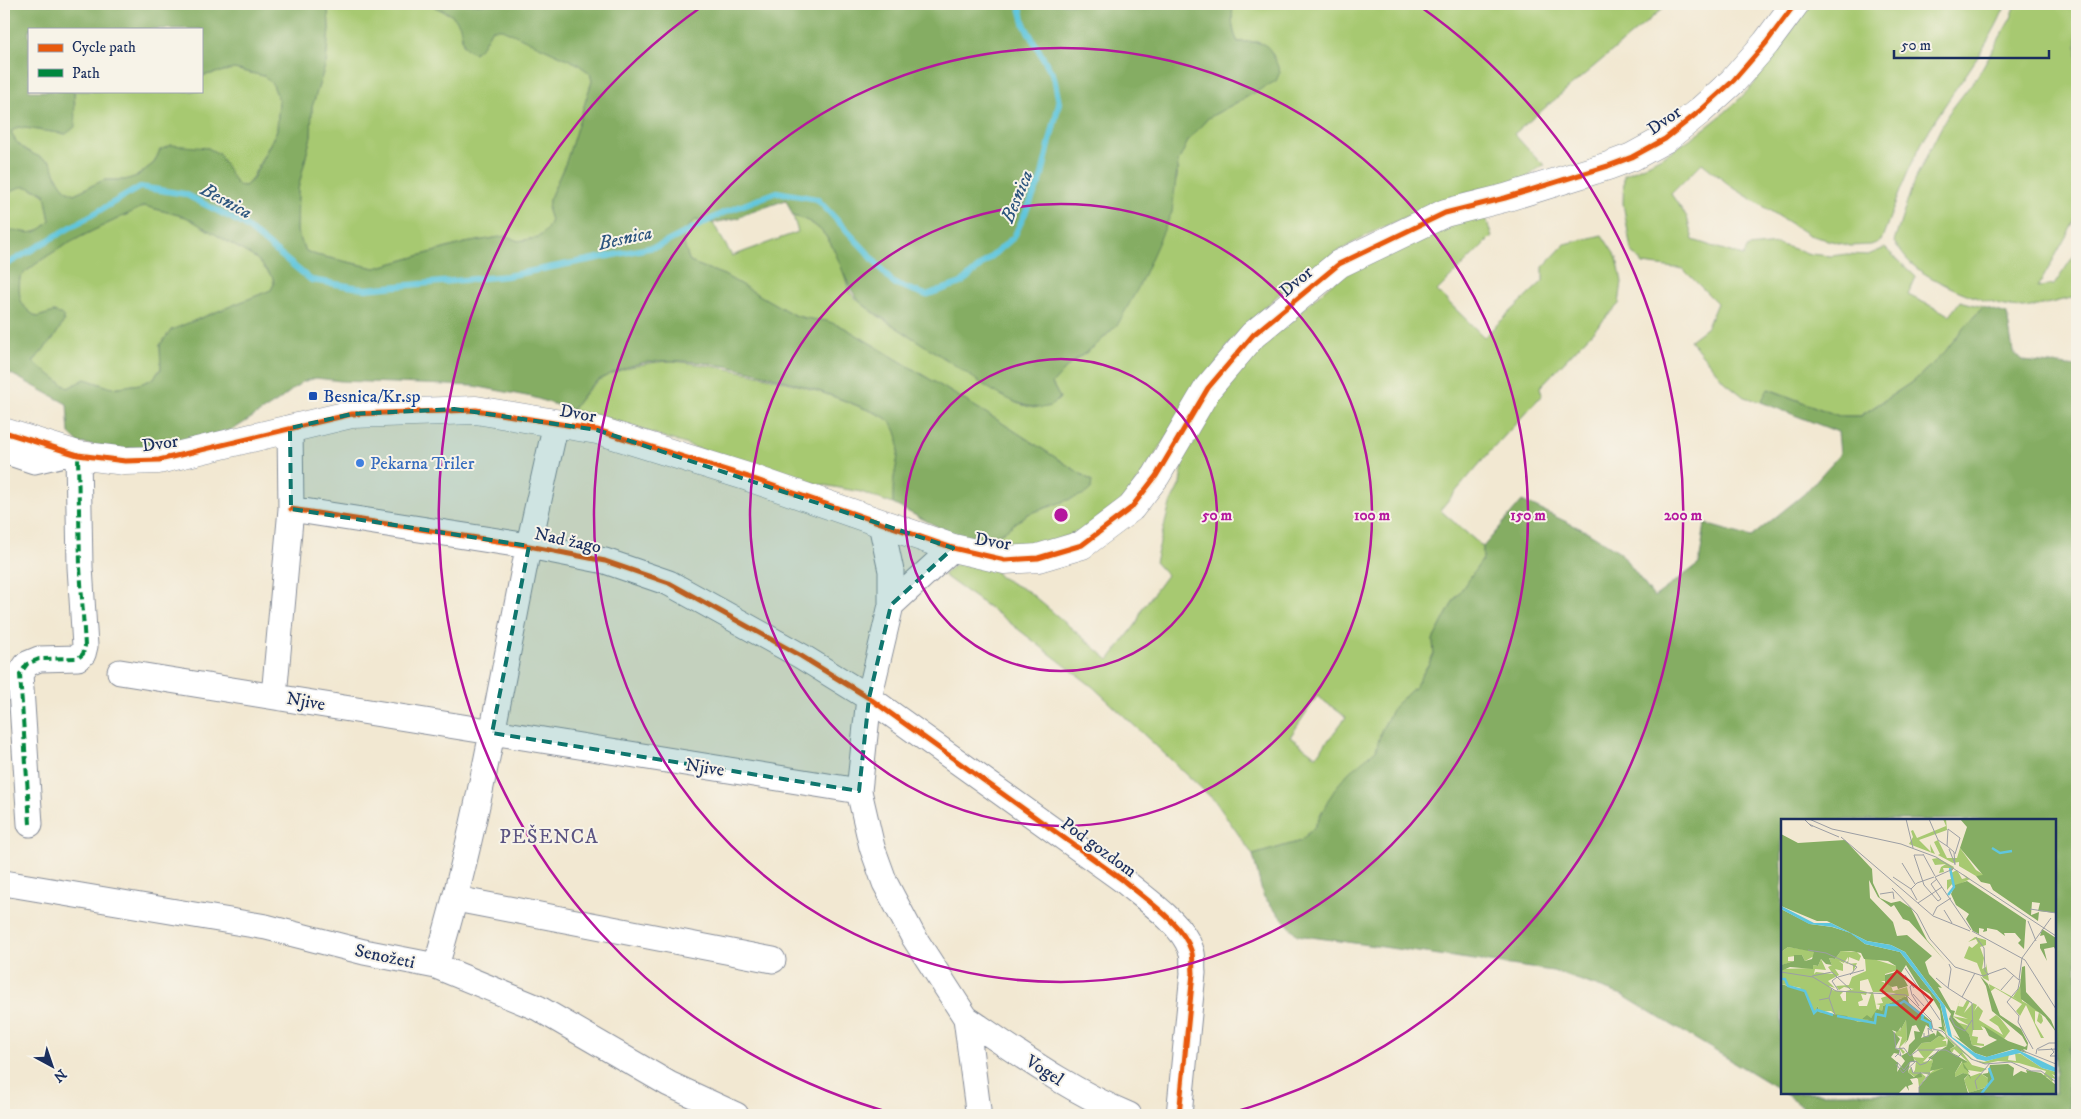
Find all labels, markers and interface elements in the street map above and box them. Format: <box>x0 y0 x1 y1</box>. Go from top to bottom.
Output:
legend <box>28 28 202 92</box>
scale bar <box>1894 28 2048 60</box>
text: 50 m <box>1901 36 1931 55</box>
text: Cycle path <box>72 38 136 57</box>
text: Path <box>72 64 100 83</box>
street label: Dvor <box>1643 101 1686 140</box>
water label: Besnica <box>996 167 1039 227</box>
water label: Besnica <box>196 178 256 225</box>
water label: Besnica <box>595 222 654 256</box>
street label: Dvor <box>1276 261 1318 302</box>
place label: Besnica/Kr.sp <box>323 386 421 408</box>
marker: Besnica/Kr.sp <box>307 390 319 402</box>
street label: Dvor <box>558 400 598 428</box>
street label: Dvor <box>140 431 180 457</box>
place label: Pekarna Triler <box>370 453 475 475</box>
marker: Pekarna Triler <box>354 457 366 469</box>
centre of rings <box>1052 506 1070 524</box>
text: 50 m <box>1201 506 1233 525</box>
text: 100 m <box>1354 506 1391 525</box>
text: 150 m <box>1510 506 1546 525</box>
text: 200 m <box>1664 506 1703 525</box>
street label: Nad žago <box>532 523 603 559</box>
street label: Dvor <box>973 528 1013 556</box>
street label: Njive <box>285 688 327 716</box>
street label: Njive <box>684 754 726 782</box>
street label: Pod gozdom <box>1056 813 1141 883</box>
inset map <box>1781 819 2056 1094</box>
district label: PEŠENCA <box>499 824 599 850</box>
street label: Senožeti <box>353 940 417 974</box>
north arrow <box>28 1042 78 1092</box>
street label: Vogel <box>1021 1050 1068 1091</box>
text: N <box>49 1065 70 1086</box>

